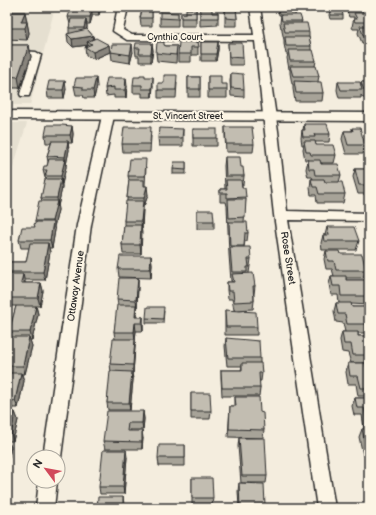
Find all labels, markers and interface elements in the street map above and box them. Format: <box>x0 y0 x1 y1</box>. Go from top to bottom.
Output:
street label: Cynthia Court <box>147 32 203 43</box>
street label: St. Vincent Street <box>153 111 223 122</box>
street label: Rose Street <box>278 231 298 285</box>
street label: Ottaway Avenue <box>65 250 87 322</box>
north arrow <box>26 449 66 489</box>
text: N <box>30 457 46 471</box>

